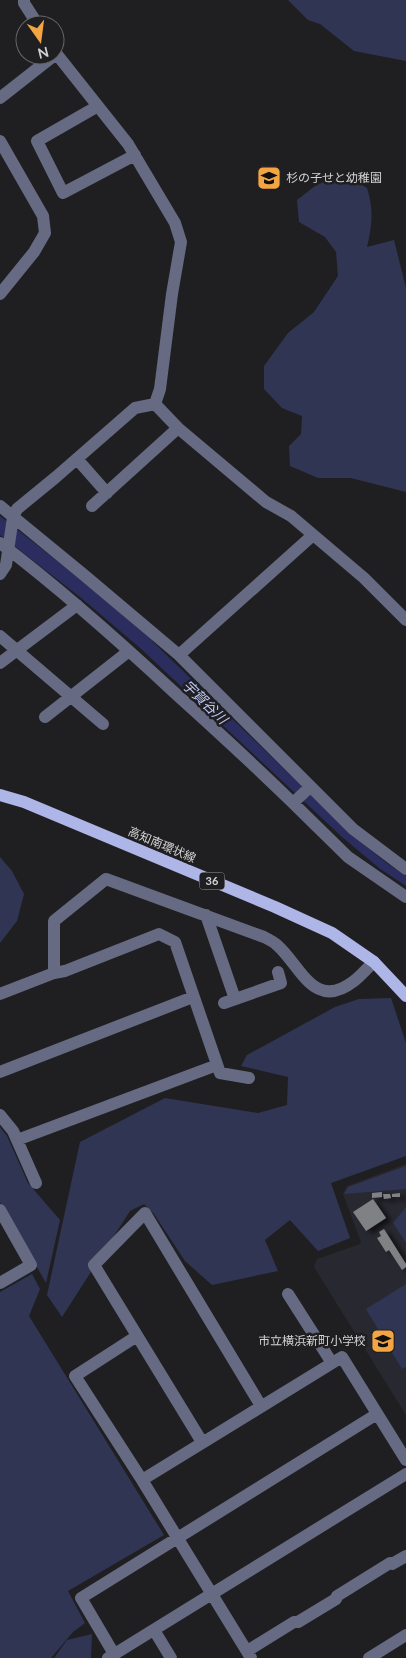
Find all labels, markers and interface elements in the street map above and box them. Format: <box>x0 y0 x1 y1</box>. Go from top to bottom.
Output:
north arrow <box>15 15 65 65</box>
text: N <box>36 44 51 63</box>
school or university icon: 杉の子せと幼稚園 <box>256 165 282 191</box>
place label: 杉の子せと幼稚園 <box>286 170 382 185</box>
water label: 宇賀谷川 <box>179 676 233 729</box>
street label: 高知南環状線 <box>126 824 198 866</box>
road number: 36 <box>200 872 224 889</box>
school or university icon: 市立横浜新町小学校 <box>370 1328 396 1354</box>
place label: 市立横浜新町小学校 <box>258 1333 366 1348</box>

